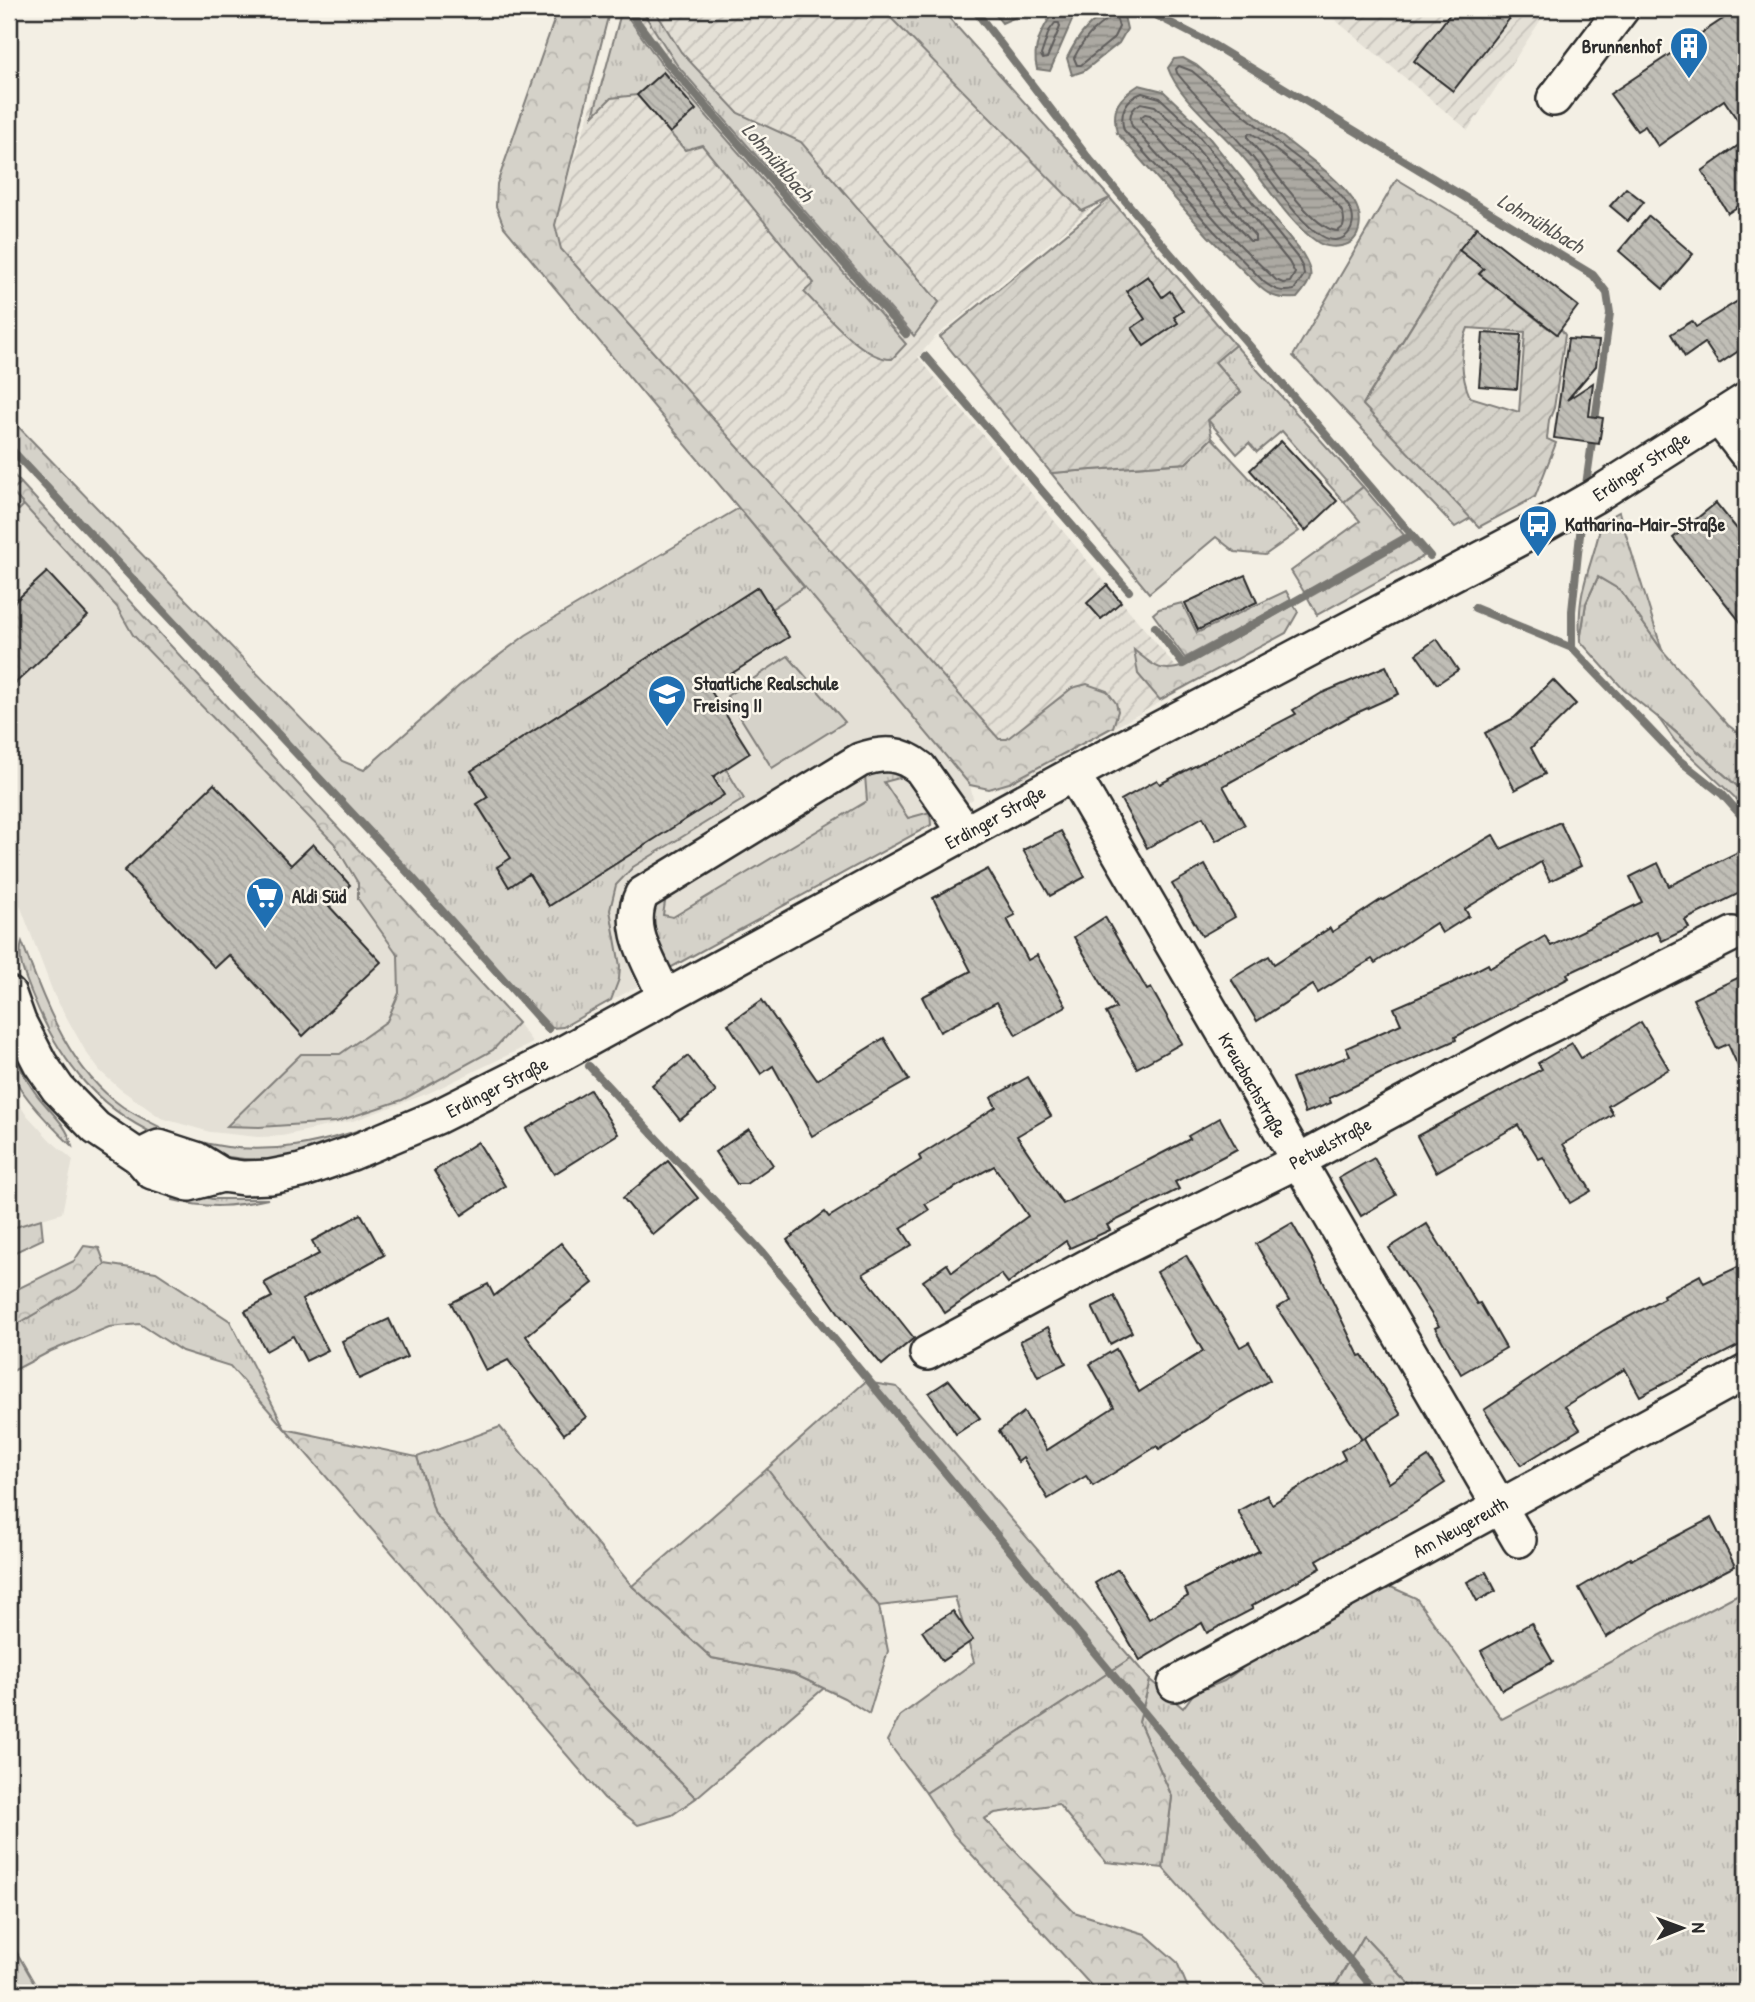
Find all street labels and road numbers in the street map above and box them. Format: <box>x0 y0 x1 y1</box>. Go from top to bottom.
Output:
street label: Erdinger Straße <box>1587 425 1695 507</box>
street label: Erdinger Straße <box>940 778 1050 855</box>
street label: Kreuzbachstraße <box>1212 1028 1294 1143</box>
street label: Erdinger Straße <box>442 1050 553 1124</box>
street label: Petuelstraße <box>1284 1110 1376 1176</box>
street label: Am Neugereuth <box>1408 1490 1512 1564</box>

